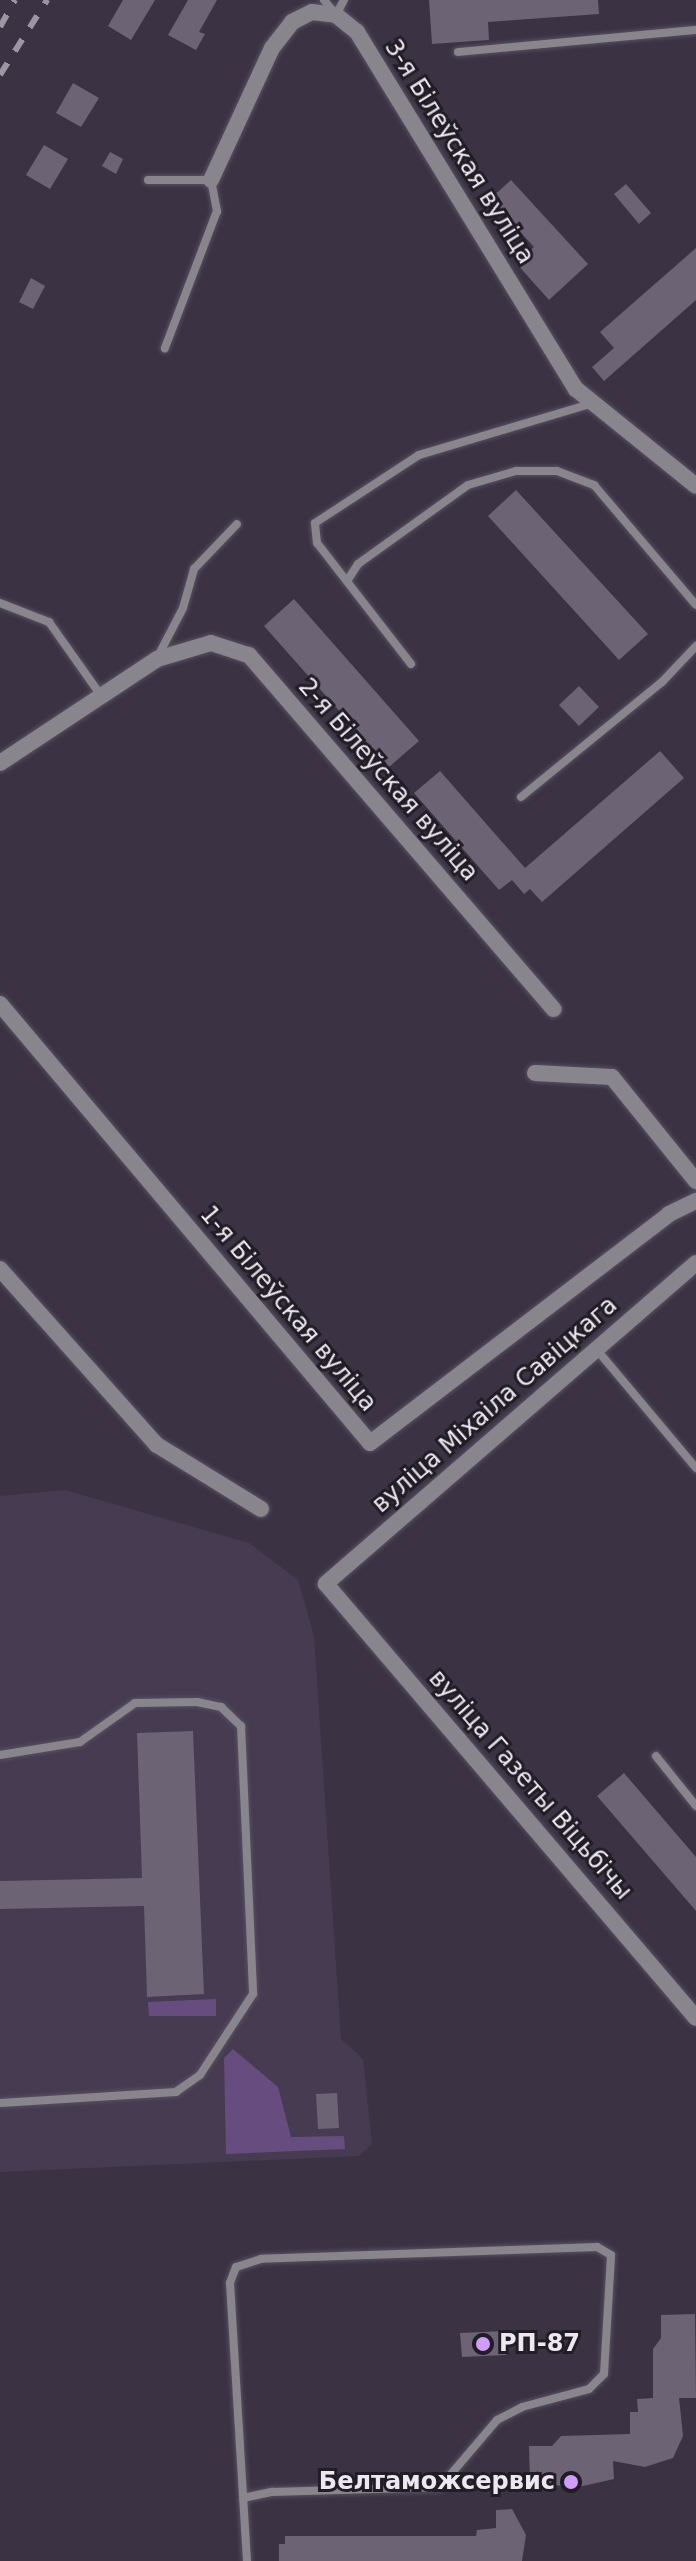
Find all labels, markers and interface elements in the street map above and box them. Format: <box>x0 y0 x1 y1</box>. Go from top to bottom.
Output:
street label: 3-я Білеўская вуліца <box>378 34 540 270</box>
street label: 2-я Білеўская вуліца <box>292 673 484 887</box>
street label: 1-я Білеўская вуліца <box>194 1200 382 1418</box>
street label: вуліца Міхаіла Савіцкага <box>367 1291 623 1519</box>
street label: вуліца Газеты Віцьбічы <box>422 1664 638 1906</box>
place label: РП-87 <box>499 2330 580 2358</box>
marker: РП-87 <box>474 2335 492 2353</box>
place label: Белтаможсервис <box>319 2468 555 2496</box>
marker: Белтаможсервис <box>562 2473 580 2491</box>

